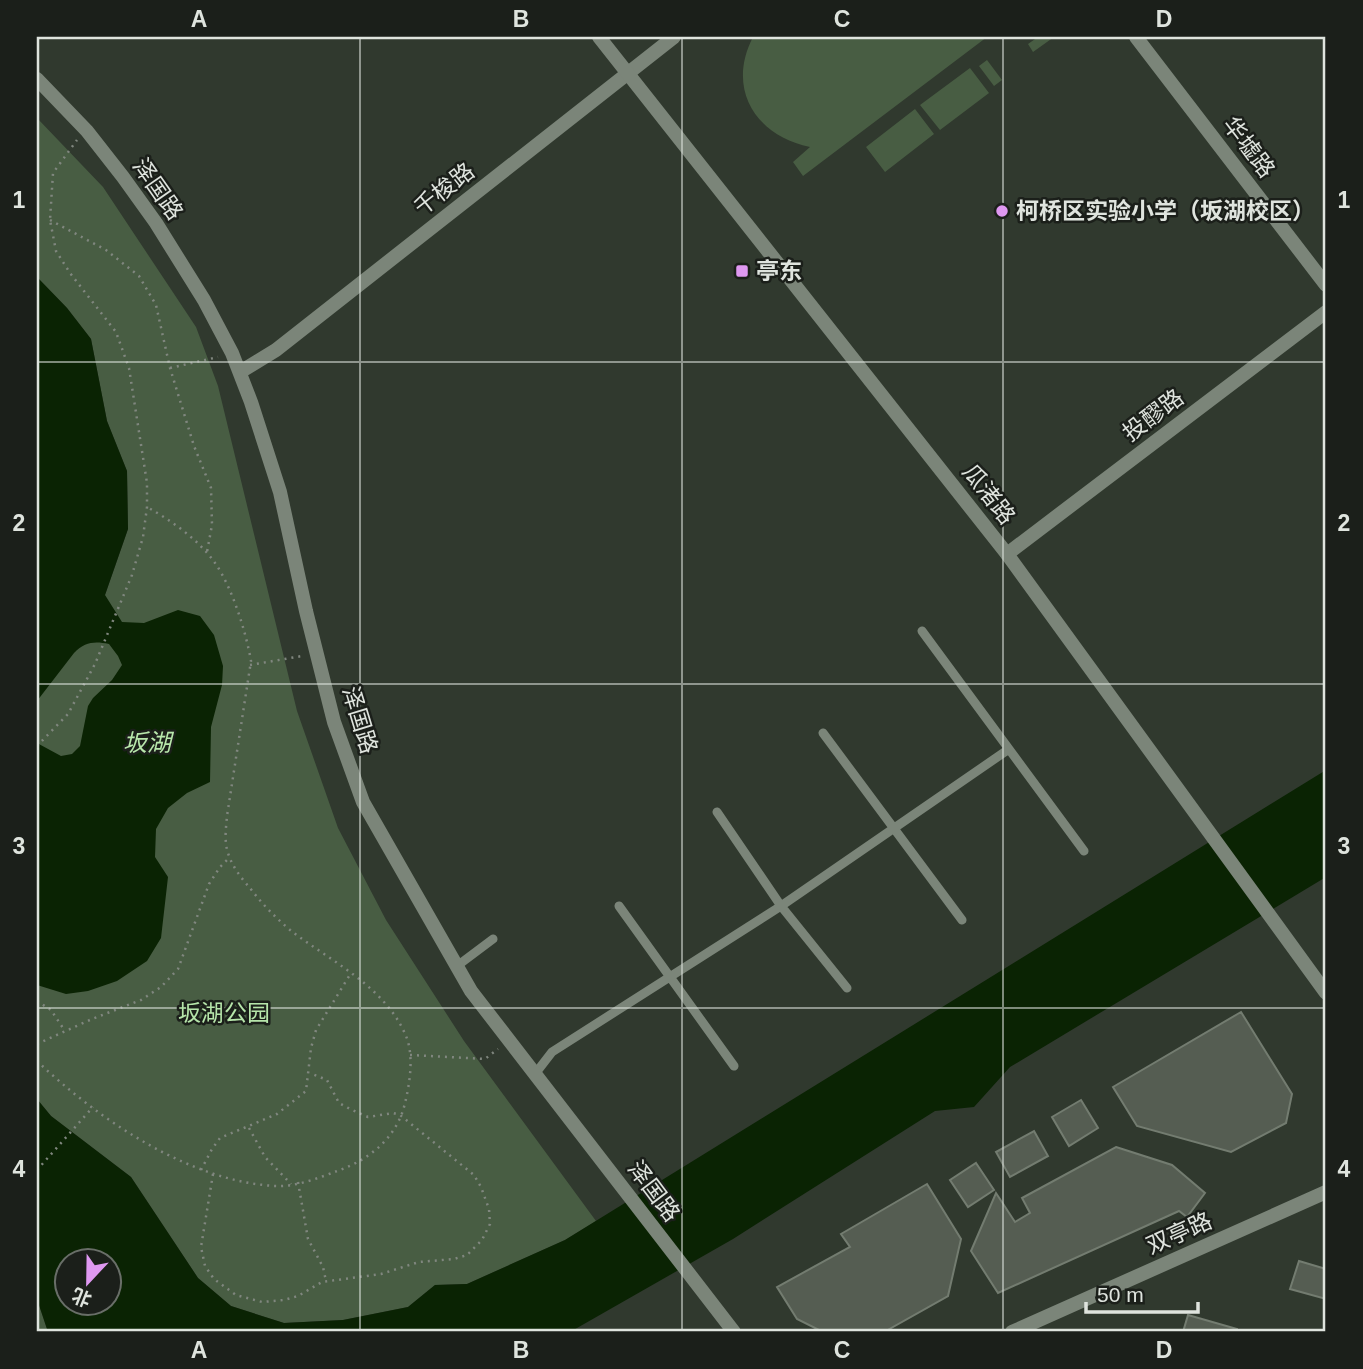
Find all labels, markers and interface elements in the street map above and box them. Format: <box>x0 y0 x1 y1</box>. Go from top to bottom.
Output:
text: A <box>191 6 207 32</box>
text: B <box>513 6 529 32</box>
text: C <box>834 6 850 32</box>
text: D <box>1156 6 1172 32</box>
street label: 华墟路 <box>1218 112 1280 182</box>
street label: 泽国路 <box>128 153 188 225</box>
street label: 千梭路 <box>409 158 479 220</box>
text: 1 <box>13 187 26 213</box>
text: 1 <box>1338 187 1351 213</box>
place label: 柯桥区实验小学（坂湖校区） <box>1016 198 1315 224</box>
marker: 柯桥区实验小学（坂湖校区） <box>994 203 1010 219</box>
place label: 亭东 <box>756 258 802 284</box>
marker: 亭东 <box>734 263 750 279</box>
street label: 投醪路 <box>1118 384 1188 446</box>
street label: 瓜渚路 <box>958 459 1020 529</box>
text: 2 <box>13 510 25 536</box>
text: 2 <box>1338 510 1350 536</box>
street label: 泽国路 <box>337 683 383 757</box>
water label: 坂湖 <box>123 729 175 756</box>
text: 3 <box>13 833 25 859</box>
text: 3 <box>1338 833 1350 859</box>
park label: 坂湖公园 <box>178 1000 270 1026</box>
text: 4 <box>13 1156 26 1182</box>
street label: 泽国路 <box>623 1156 685 1226</box>
text: 4 <box>1338 1156 1351 1182</box>
street label: 双亭路 <box>1142 1207 1216 1259</box>
north arrow <box>52 1246 122 1316</box>
scale bar <box>1086 1271 1198 1315</box>
text: 50 m <box>1097 1283 1144 1306</box>
text: 北 <box>69 1284 95 1311</box>
text: A <box>191 1337 207 1363</box>
text: B <box>513 1337 529 1363</box>
text: C <box>834 1337 850 1363</box>
text: D <box>1156 1337 1172 1363</box>

